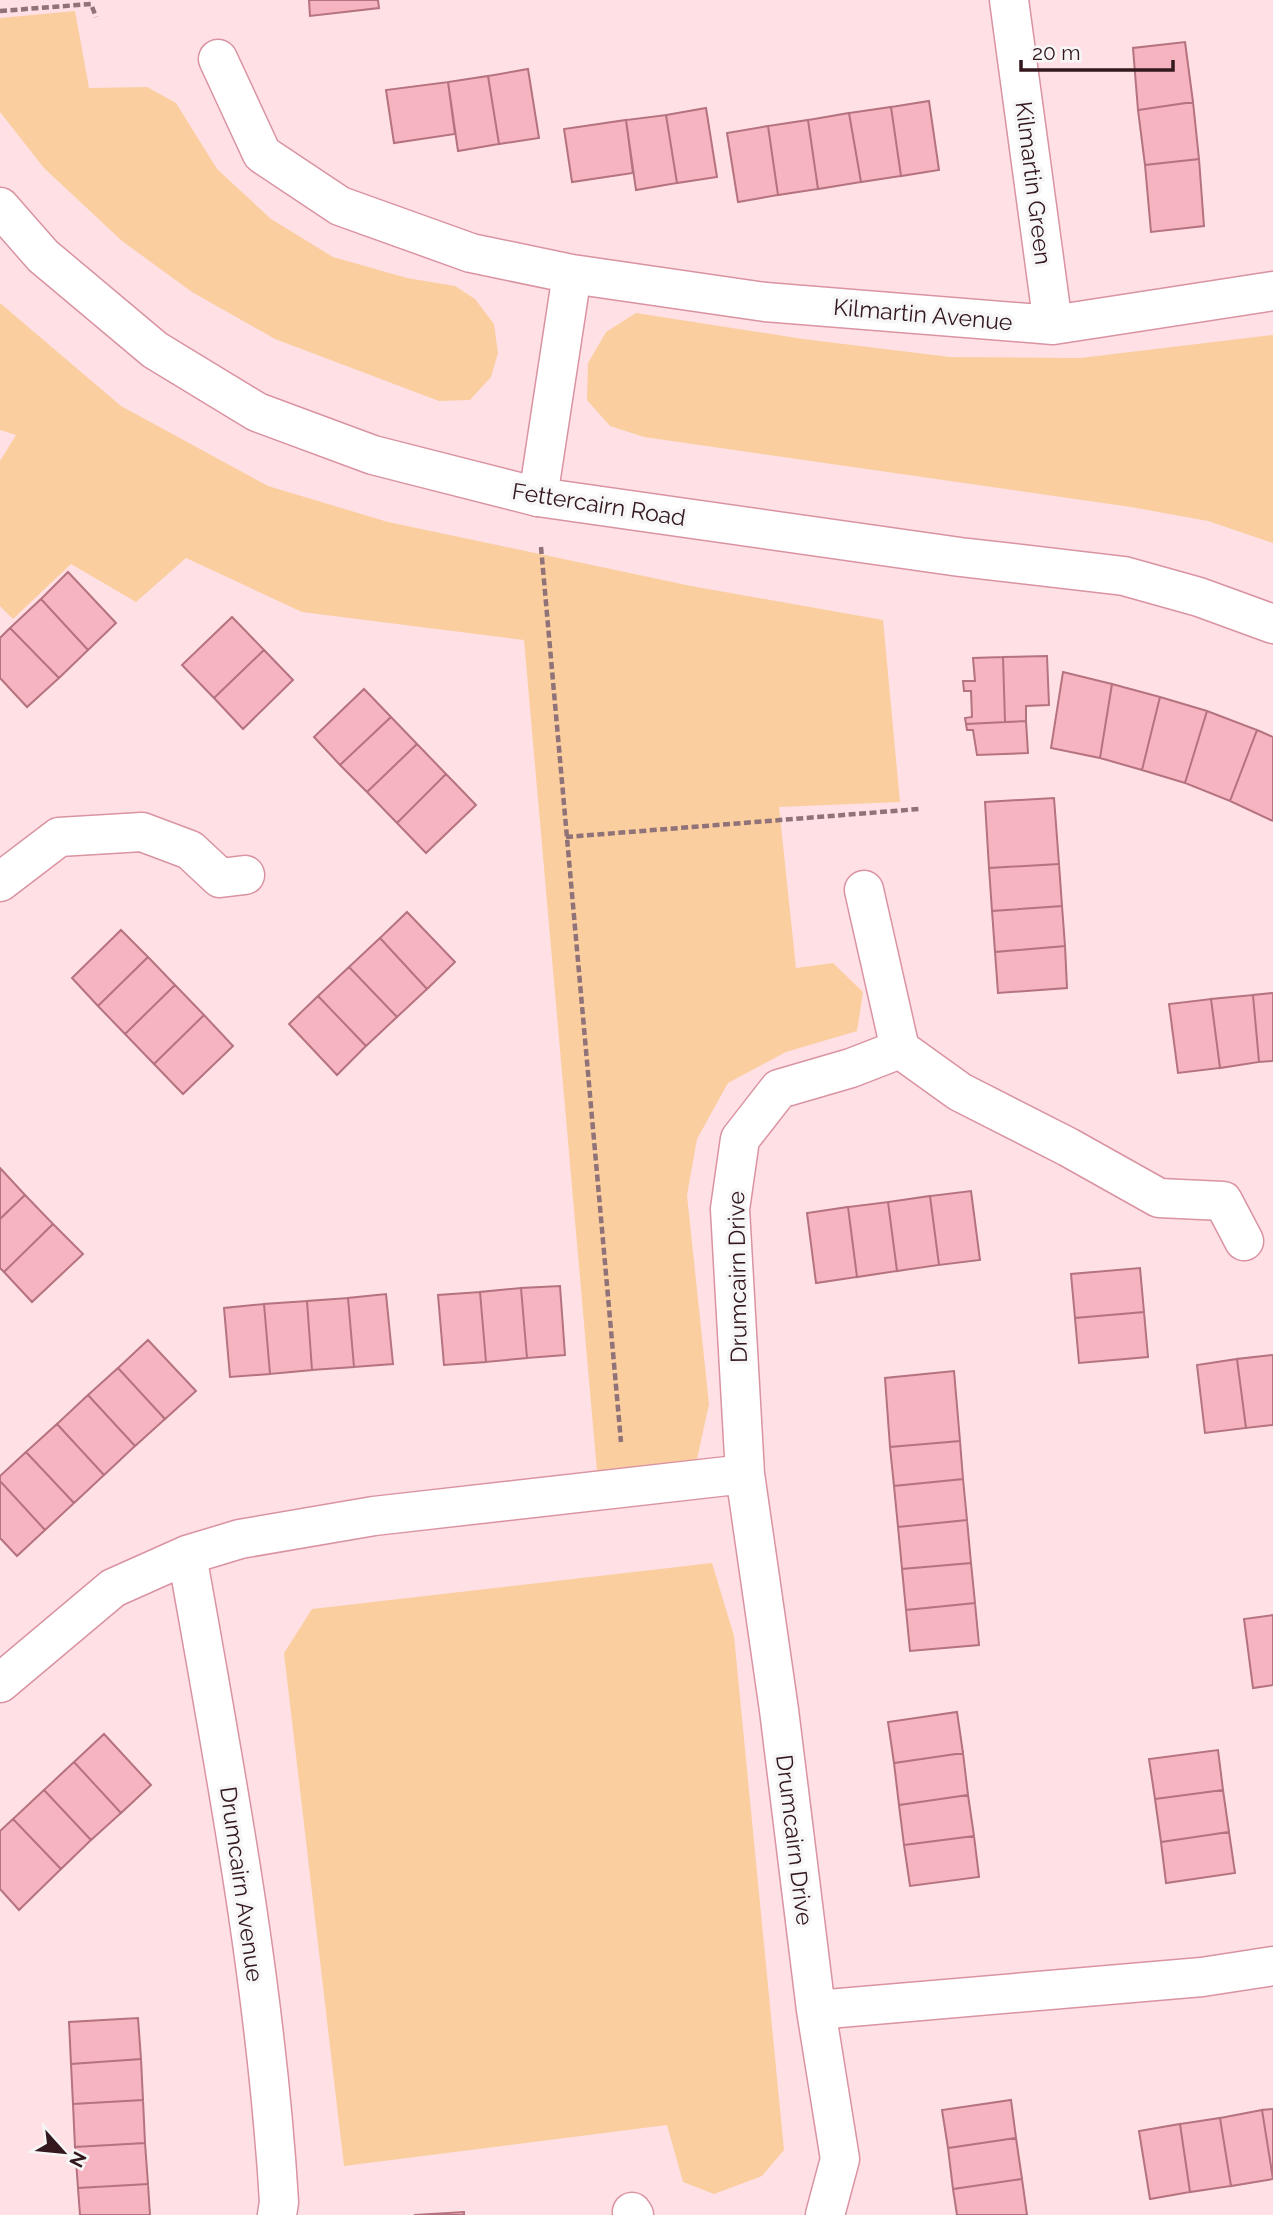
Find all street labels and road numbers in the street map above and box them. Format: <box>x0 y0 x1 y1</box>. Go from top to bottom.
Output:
street label: Kilmartin Green <box>1011 100 1057 266</box>
street label: Kilmartin Avenue <box>832 293 1014 335</box>
street label: Fettercairn Road <box>510 477 688 531</box>
street label: Drumcairn Drive <box>722 1191 752 1363</box>
street label: Drumcairn Drive <box>771 1753 819 1927</box>
street label: Drumcairn Avenue <box>215 1785 269 1983</box>

